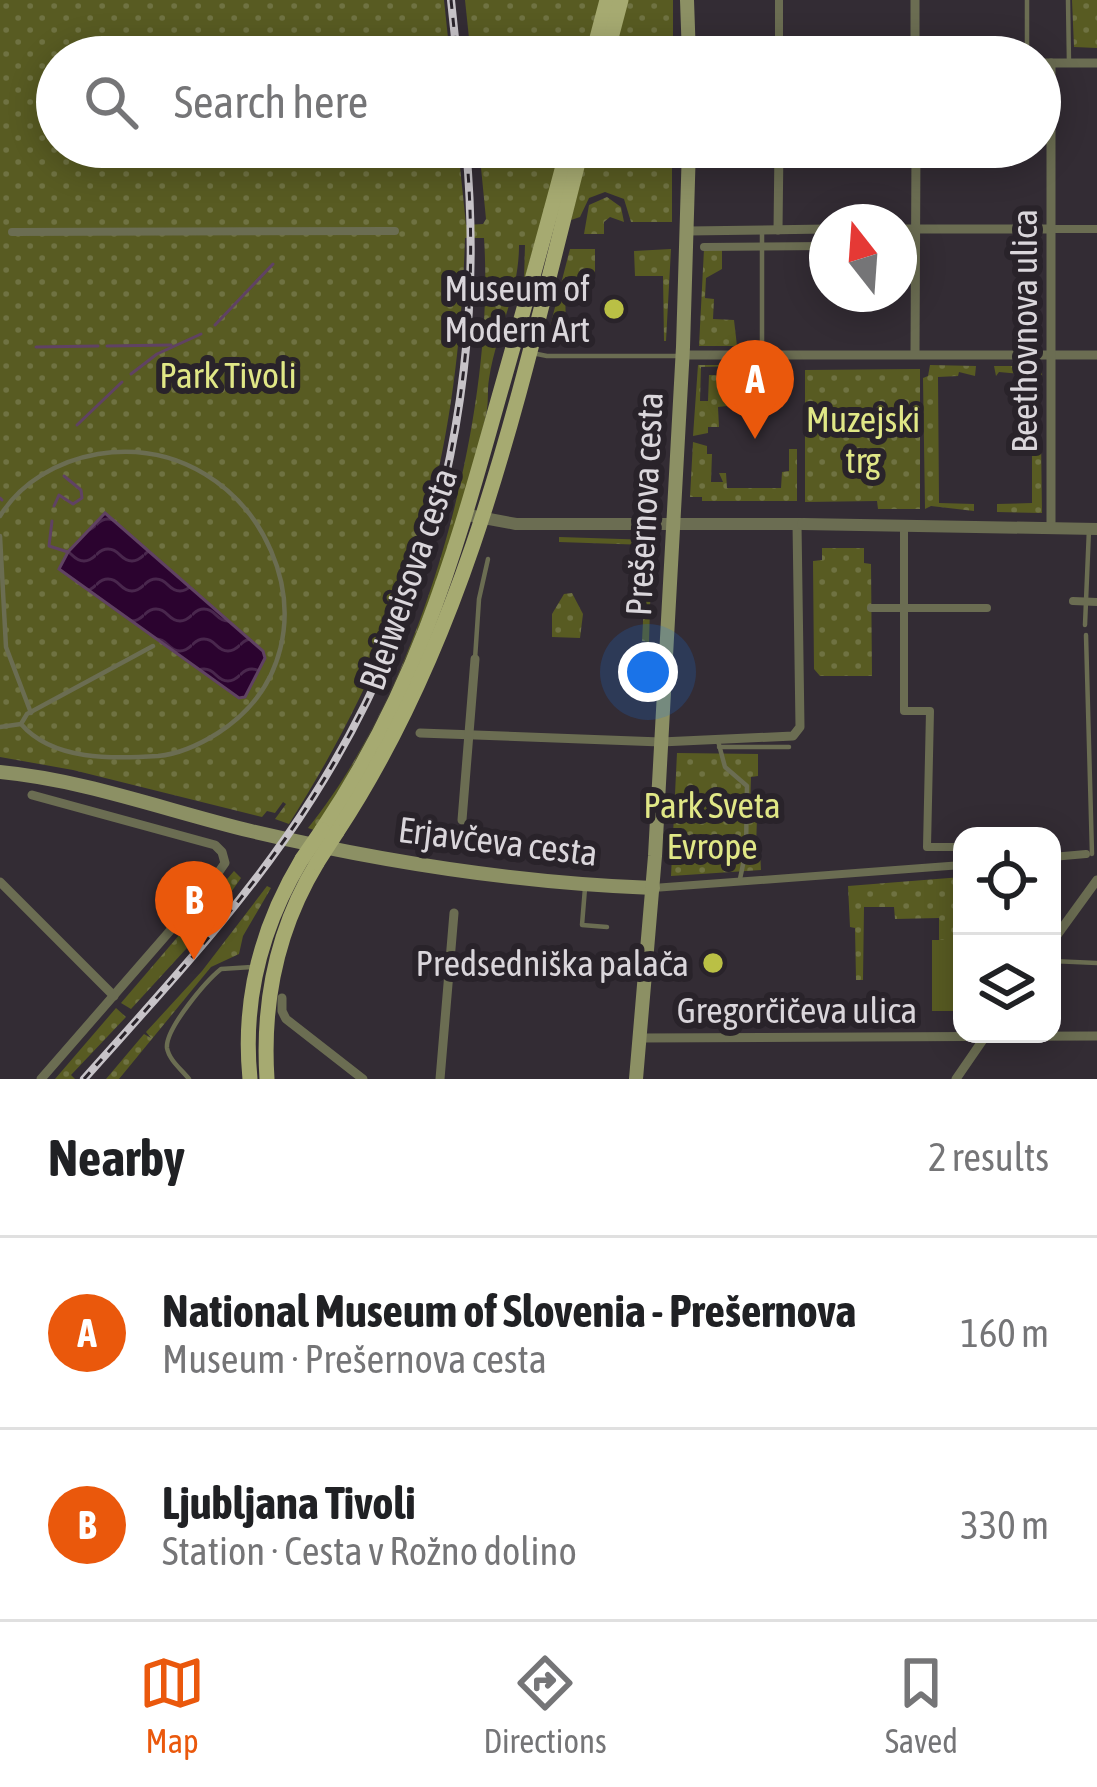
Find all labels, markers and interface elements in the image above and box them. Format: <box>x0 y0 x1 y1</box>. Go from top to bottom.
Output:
search box <box>36 36 1061 168</box>
icon: search <box>78 69 144 135</box>
text: Search here <box>174 76 368 128</box>
north arrow <box>809 204 917 312</box>
street label: Beethovnova ulica <box>1003 209 1045 453</box>
place label: Museum of Modern Art <box>444 267 590 350</box>
marker: Museum of Modern Art <box>601 296 627 322</box>
pin: A <box>716 340 794 439</box>
park label: Park Tivoli <box>159 354 297 396</box>
street label: Prešernova cesta <box>617 391 671 617</box>
park label: Muzejski trg <box>806 398 920 481</box>
street label: Bleiweisova cesta <box>350 463 466 695</box>
your location <box>618 642 678 702</box>
park label: Park Sveta Evrope <box>643 784 781 867</box>
street label: Erjavčeva cesta <box>396 808 600 874</box>
map controls <box>953 827 1061 1043</box>
button: locate <box>953 827 1061 935</box>
pin: B <box>155 861 233 960</box>
button: layers <box>953 935 1061 1043</box>
place label: Predsedniška palača <box>415 942 689 984</box>
marker: Predsedniška palača <box>700 950 726 976</box>
street label: Gregorčičeva ulica <box>677 989 917 1031</box>
text: Nearby <box>48 1128 185 1187</box>
text: 2 results <box>928 1135 1049 1179</box>
text: National Museum of Slovenia - Prešernova <box>162 1285 856 1337</box>
text: A <box>77 1311 97 1355</box>
text: 160 m <box>961 1311 1049 1355</box>
text: Museum · Prešernova cesta <box>162 1337 547 1381</box>
text: Ljubljana Tivoli <box>162 1477 416 1529</box>
text: B <box>78 1503 96 1547</box>
text: 330 m <box>961 1503 1049 1547</box>
text: Station · Cesta v Rožno dolino <box>162 1529 577 1573</box>
tab: Map <box>139 1650 205 1760</box>
tab: Directions <box>483 1650 607 1760</box>
tab: Saved <box>885 1650 958 1760</box>

